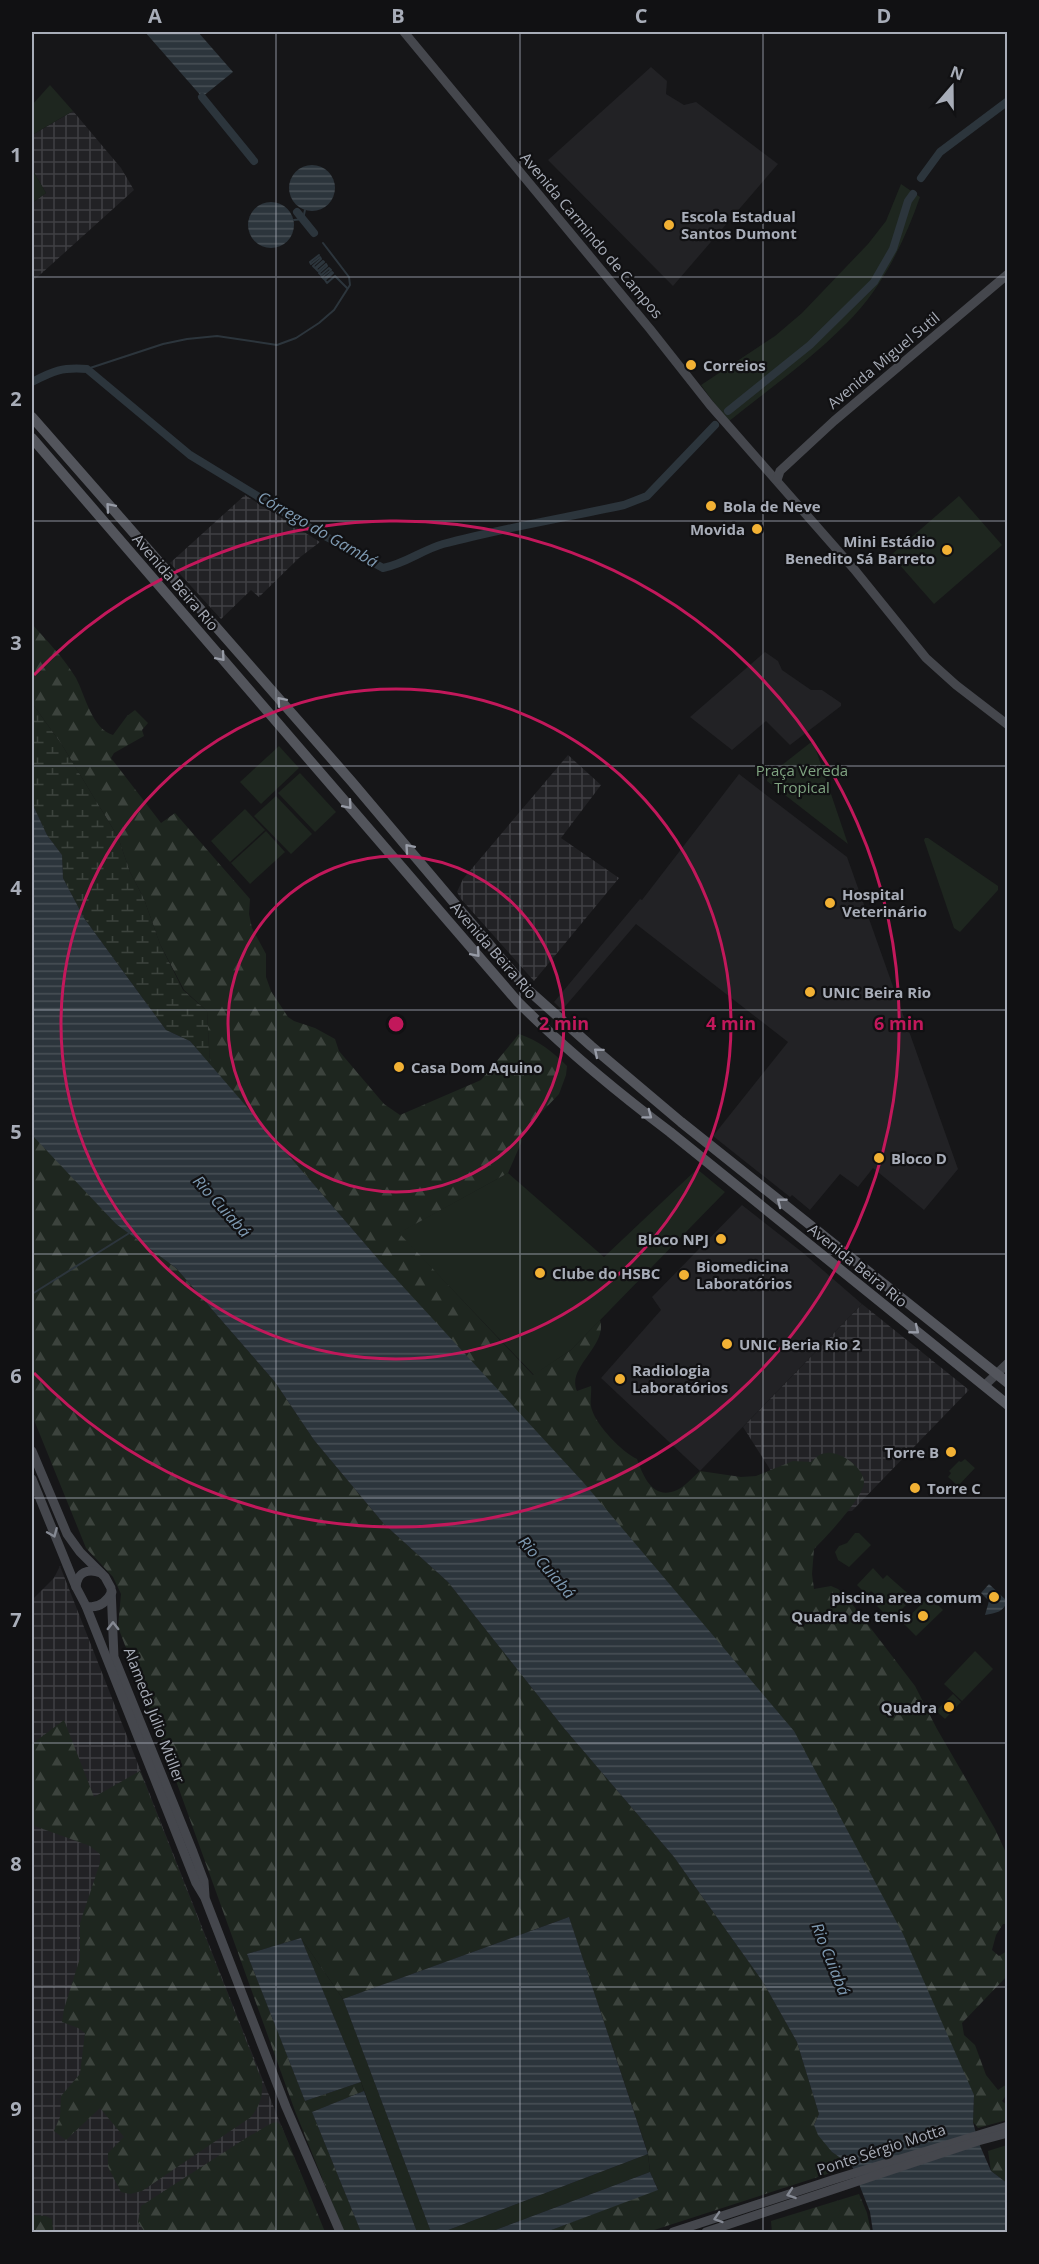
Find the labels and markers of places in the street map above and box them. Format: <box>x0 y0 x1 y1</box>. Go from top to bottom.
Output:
place label: Escola Estadual Santos Dumont <box>681 206 797 243</box>
marker: Escola Estadual Santos Dumont <box>662 218 676 232</box>
place label: Correios <box>703 355 766 375</box>
marker: Correios <box>684 358 698 372</box>
place label: Bola de Neve <box>723 496 821 516</box>
marker: Bola de Neve <box>704 499 718 513</box>
place label: Movida <box>690 519 745 539</box>
marker: Movida <box>750 522 764 536</box>
place label: Mini Estádio Benedito Sá Barreto <box>785 531 935 568</box>
marker: Mini Estádio Benedito Sá Barreto <box>940 543 954 557</box>
place label: Hospital Veterinário <box>842 884 927 921</box>
marker: Hospital Veterinário <box>823 896 837 910</box>
place label: UNIC Beira Rio <box>822 982 931 1002</box>
marker: UNIC Beira Rio <box>803 985 817 999</box>
centre of rings <box>386 1014 406 1034</box>
place label: Casa Dom Aquino <box>411 1057 542 1077</box>
marker: Casa Dom Aquino <box>392 1060 406 1074</box>
place label: Bloco D <box>891 1148 947 1168</box>
marker: Bloco D <box>872 1151 886 1165</box>
place label: Bloco NPJ <box>638 1229 709 1249</box>
marker: Bloco NPJ <box>714 1232 728 1246</box>
place label: Biomedicina Laboratórios <box>696 1256 792 1293</box>
place label: Clube do HSBC <box>552 1263 661 1283</box>
marker: Clube do HSBC <box>533 1266 547 1280</box>
marker: Biomedicina Laboratórios <box>677 1268 691 1282</box>
place label: UNIC Beria Rio 2 <box>739 1334 861 1354</box>
marker: UNIC Beria Rio 2 <box>720 1337 734 1351</box>
place label: Radiologia Laboratórios <box>632 1360 728 1397</box>
marker: Radiologia Laboratórios <box>613 1372 627 1386</box>
place label: Torre B <box>885 1442 939 1462</box>
marker: Torre B <box>944 1445 958 1459</box>
place label: Torre C <box>927 1478 981 1498</box>
marker: Torre C <box>908 1481 922 1495</box>
place label: piscina area comum <box>831 1587 982 1607</box>
marker: piscina area comum <box>987 1590 1001 1604</box>
place label: Quadra de tenis <box>791 1606 911 1626</box>
marker: Quadra de tenis <box>916 1609 930 1623</box>
place label: Quadra <box>881 1697 937 1717</box>
marker: Quadra <box>942 1700 956 1714</box>

